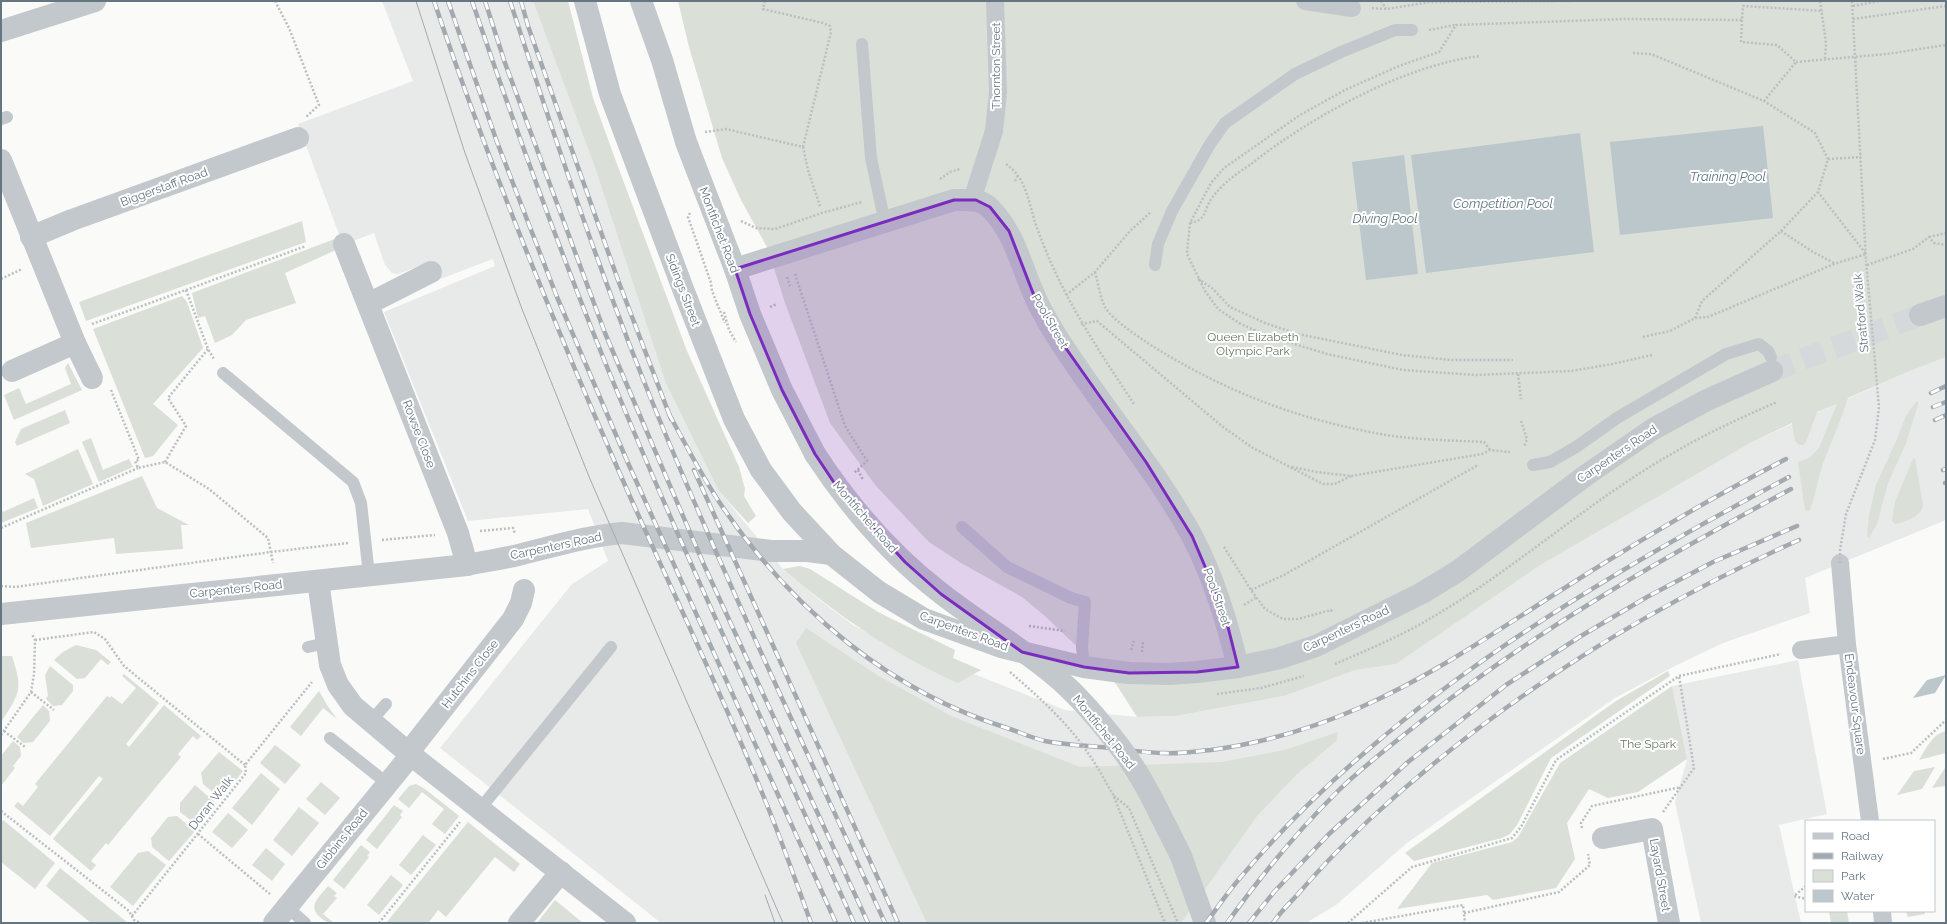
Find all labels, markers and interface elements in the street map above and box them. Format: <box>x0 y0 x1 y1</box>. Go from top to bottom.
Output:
street label: Thornton Street <box>989 23 1003 109</box>
street label: Biggerstaff Road <box>119 165 209 209</box>
water label: Training Pool <box>1690 169 1766 184</box>
street label: Montfichet Road <box>696 185 742 275</box>
water label: Competition Pool <box>1453 196 1554 211</box>
water label: Diving Pool <box>1352 211 1418 226</box>
street label: Sidings Street <box>663 252 703 328</box>
street label: Stratford Walk <box>1851 272 1871 353</box>
street label: Pool Street <box>1029 291 1071 351</box>
park label: Queen Elizabeth Olympic Park <box>1207 330 1299 358</box>
street label: Rowse Close <box>400 398 438 470</box>
street label: Carpenters Road <box>1574 422 1660 486</box>
street label: Montfichet Road <box>830 478 900 556</box>
street label: Carpenters Road <box>509 529 603 563</box>
street label: Pool Street <box>1200 566 1234 628</box>
street label: Carpenters Road <box>189 577 283 601</box>
street label: Carpenters Road <box>1301 603 1391 655</box>
street label: Carpenters Road <box>918 608 1010 654</box>
street label: Hutchins Close <box>439 637 501 711</box>
street label: Endeavour Square <box>1842 653 1868 755</box>
street label: Montfichet Road <box>1070 692 1138 772</box>
park label: The Spark <box>1620 737 1677 751</box>
street label: Doran Walk <box>186 773 237 833</box>
street label: Gibbins Road <box>314 806 370 872</box>
legend <box>1805 820 1935 912</box>
text: Road <box>1841 829 1870 843</box>
street label: Layard Street <box>1647 837 1673 913</box>
text: Railway <box>1841 849 1884 863</box>
text: Park <box>1841 869 1866 883</box>
text: Water <box>1841 889 1875 903</box>

